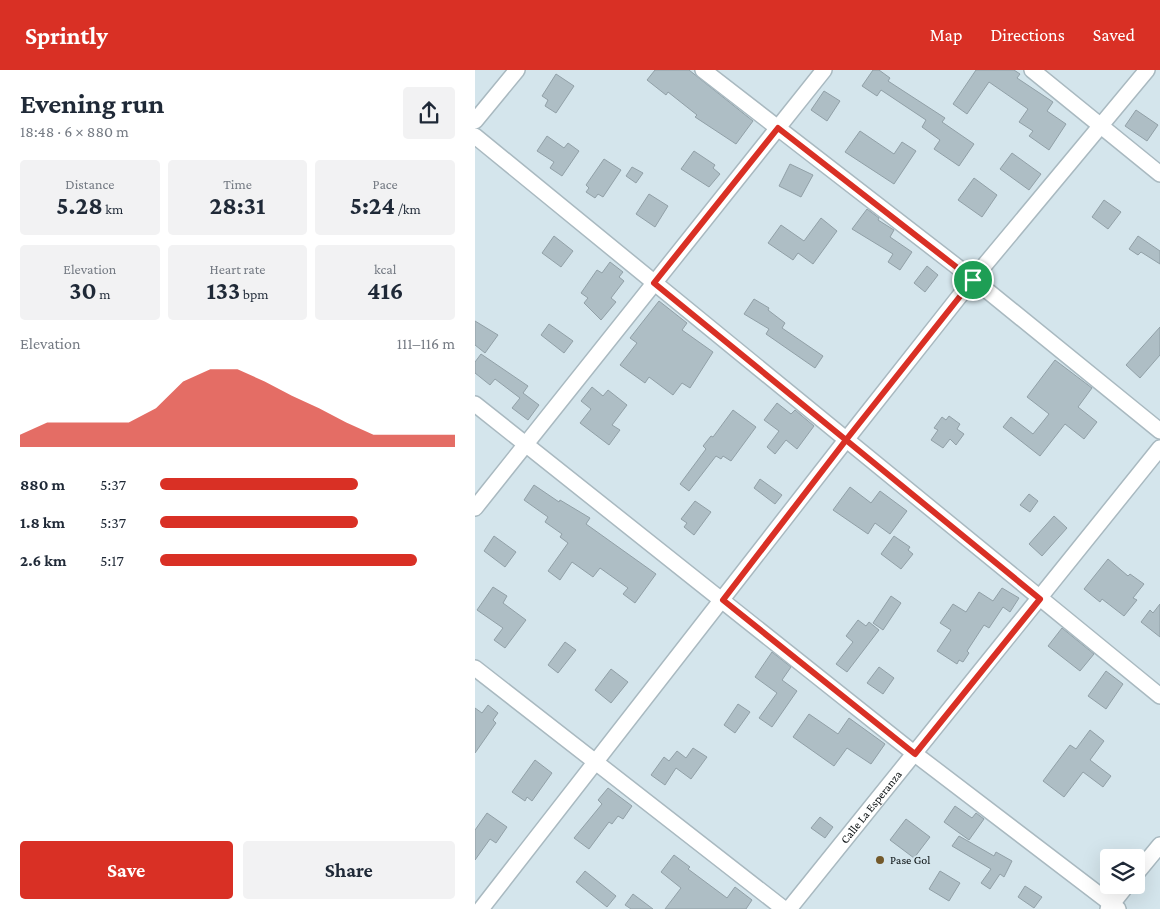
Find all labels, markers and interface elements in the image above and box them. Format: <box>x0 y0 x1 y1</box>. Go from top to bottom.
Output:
text: Sprintly <box>25 22 108 49</box>
text: Map <box>930 25 962 45</box>
text: Directions <box>990 25 1065 45</box>
text: Saved <box>1093 25 1135 45</box>
button: share <box>403 87 455 139</box>
text: Evening run <box>20 88 164 119</box>
text: 18:48 · 6 × 880 m <box>20 123 129 140</box>
text: Distance <box>65 176 114 192</box>
text: Time <box>223 176 252 192</box>
text: Pace <box>373 176 398 192</box>
text: 5.28 <box>56 192 103 219</box>
text: 28:31 <box>210 192 265 219</box>
text: 5:24 <box>350 192 395 219</box>
text: km <box>103 201 123 217</box>
text: /km <box>395 201 421 217</box>
pin <box>952 259 994 301</box>
text: Elevation <box>63 261 116 277</box>
text: Heart rate <box>210 261 265 277</box>
text: kcal <box>374 261 396 277</box>
icon: arrive <box>959 266 987 294</box>
text: 30 <box>69 277 97 304</box>
text: 133 <box>206 277 240 304</box>
text: 416 <box>367 277 403 304</box>
text: m <box>97 286 110 302</box>
text: bpm <box>240 286 269 302</box>
text: Elevation <box>20 335 81 352</box>
text: 111–116 m <box>397 335 455 352</box>
text: 880 m <box>20 476 65 493</box>
text: 5:37 <box>100 476 126 493</box>
text: 1.8 km <box>20 514 65 531</box>
text: 5:37 <box>100 514 126 531</box>
text: 2.6 km <box>20 552 67 569</box>
text: 5:17 <box>100 552 124 569</box>
street label: Calle La Esperanza <box>838 767 905 846</box>
button: Save <box>20 841 233 899</box>
button: Share <box>243 841 455 899</box>
map controls <box>1100 849 1145 894</box>
button: layers <box>1100 849 1145 894</box>
place label: Pase Gol <box>890 853 930 867</box>
marker: Pase Gol <box>874 854 886 866</box>

